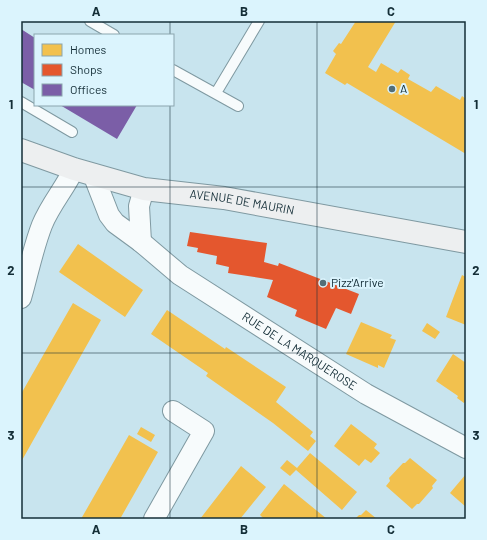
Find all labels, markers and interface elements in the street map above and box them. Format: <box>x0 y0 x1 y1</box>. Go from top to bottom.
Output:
text: A <box>92 3 101 19</box>
text: B <box>240 3 248 19</box>
text: C <box>387 3 395 19</box>
legend <box>34 34 174 106</box>
text: Homes <box>70 42 107 56</box>
text: Shops <box>70 62 103 76</box>
place label: A <box>400 81 407 95</box>
text: Offices <box>70 82 107 96</box>
marker: A <box>387 84 397 94</box>
text: 1 <box>9 96 13 112</box>
text: 1 <box>474 96 478 112</box>
street label: AVENUE DE MAURIN <box>189 186 296 217</box>
text: 2 <box>7 262 15 278</box>
text: 2 <box>472 262 480 278</box>
place label: Pizz'Arrive <box>331 275 384 289</box>
marker: Pizz'Arrive <box>318 278 328 288</box>
street label: RUE DE LA MARQUEROSE <box>240 309 360 392</box>
text: 3 <box>7 427 15 443</box>
text: 3 <box>472 427 480 443</box>
text: A <box>92 521 101 537</box>
text: B <box>240 521 248 537</box>
text: C <box>387 521 395 537</box>

